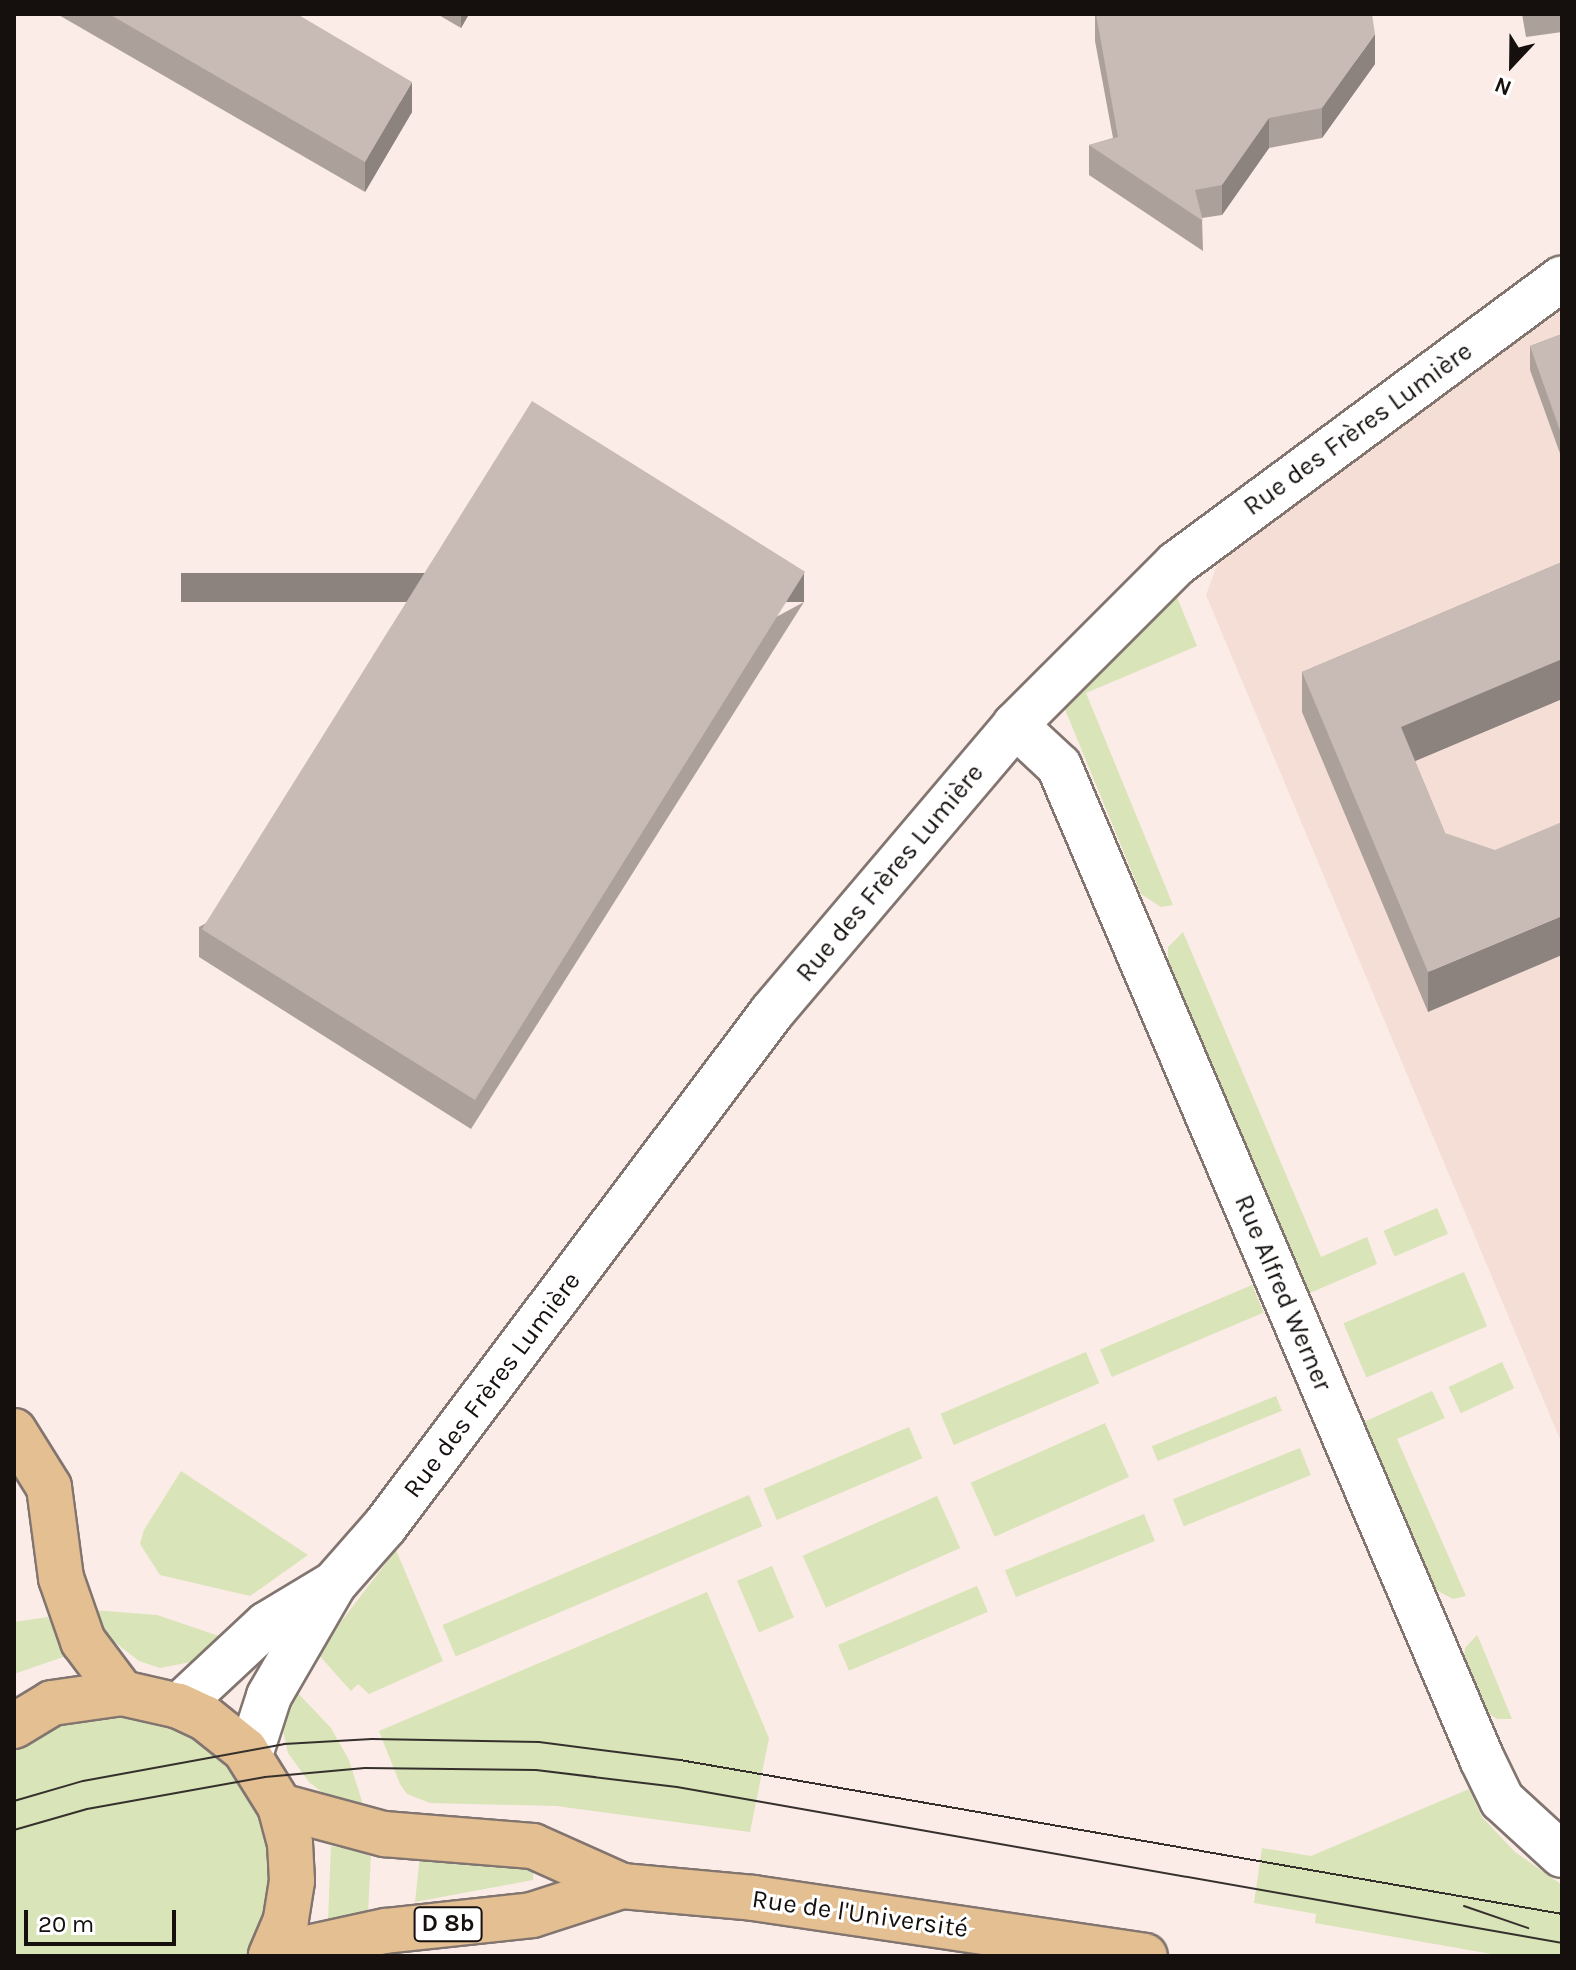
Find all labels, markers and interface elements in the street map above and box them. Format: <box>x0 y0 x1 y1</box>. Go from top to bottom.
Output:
north arrow <box>1472 24 1552 104</box>
text: N <box>1491 71 1515 101</box>
street label: Rue des Frères Lumière <box>1238 336 1478 522</box>
street label: Rue des Frères Lumière <box>790 758 990 988</box>
street label: Rue Alfred Werner <box>1228 1190 1338 1396</box>
street label: Rue des Frères Lumière <box>397 1266 587 1504</box>
street label: Rue de l'Université <box>750 1883 970 1945</box>
scale bar <box>28 1894 180 1944</box>
road number: D 8b <box>412 1904 484 1944</box>
text: 20 m <box>38 1910 94 1938</box>

